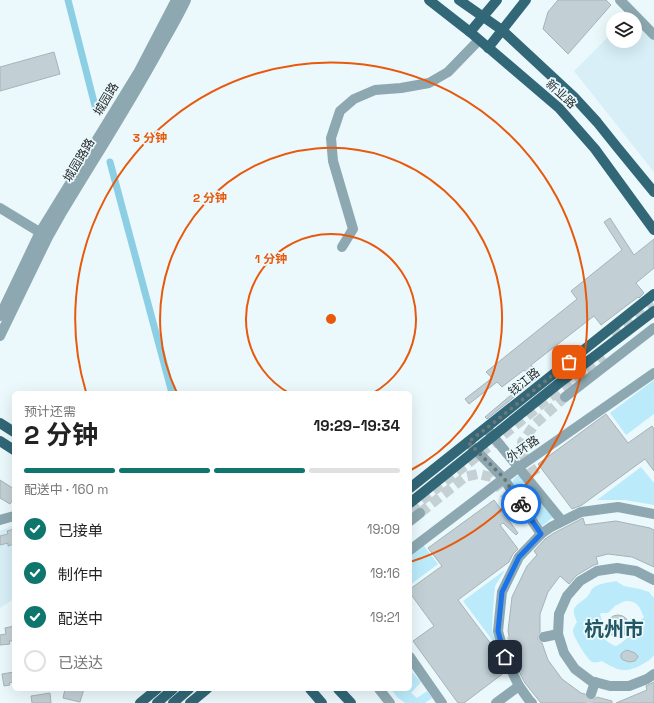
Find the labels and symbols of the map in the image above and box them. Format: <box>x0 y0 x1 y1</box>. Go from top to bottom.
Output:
street label: 新业路 <box>542 76 580 112</box>
street label: 城园路 <box>90 79 122 119</box>
text: 3 分钟 <box>133 130 167 146</box>
street label: 城园路路 <box>60 135 98 185</box>
text: 2 分钟 <box>193 190 227 206</box>
text: 1 分钟 <box>255 251 287 267</box>
centre of rings <box>324 312 338 326</box>
pin <box>552 345 586 379</box>
street label: 钱江路 <box>505 364 543 400</box>
street label: 外环路 <box>504 432 542 466</box>
courier <box>501 484 541 524</box>
district label: 杭州市 <box>584 616 644 642</box>
pin <box>488 640 522 674</box>

